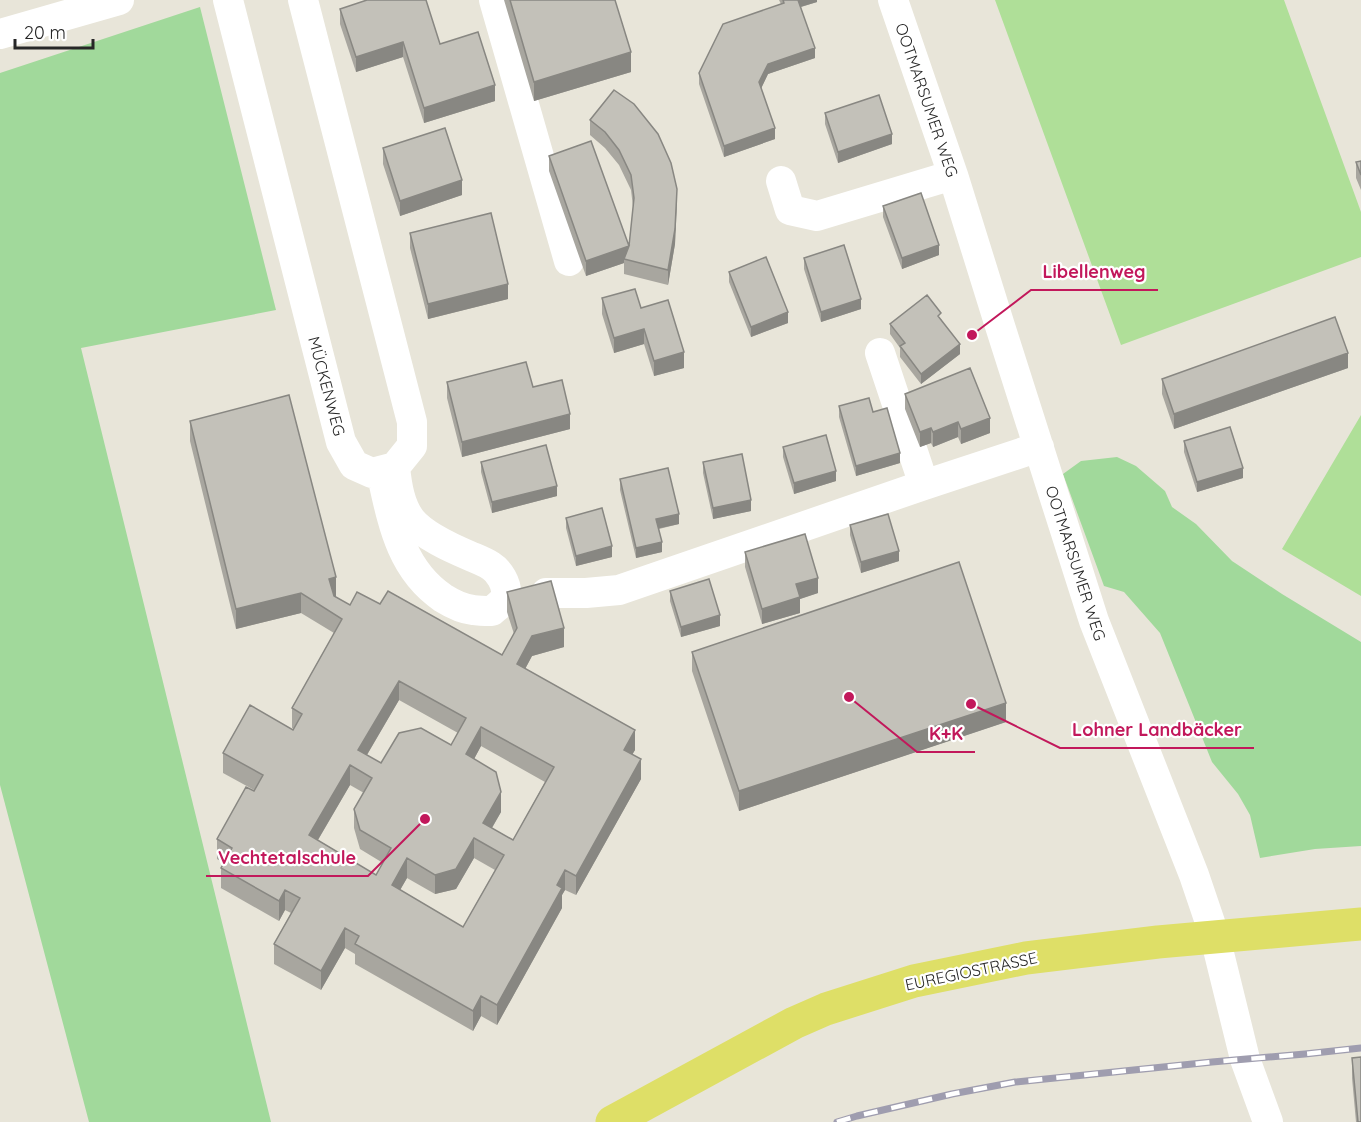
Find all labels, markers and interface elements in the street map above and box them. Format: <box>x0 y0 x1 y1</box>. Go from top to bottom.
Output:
scale bar <box>15 12 93 50</box>
street label: OOTMARSUMER WEG <box>891 20 963 180</box>
text: 20 m <box>24 21 66 44</box>
callout: Libellenweg <box>1031 254 1158 290</box>
text: Libellenweg <box>1042 260 1146 283</box>
street label: MÜCKENWEG <box>304 334 350 438</box>
street label: OOTMARSUMER WEG <box>1042 483 1110 643</box>
callout: Lohner Landbäcker <box>1060 712 1254 748</box>
callout: K+K <box>917 716 975 752</box>
text: Lohner Landbäcker <box>1072 718 1242 741</box>
text: K+K <box>929 722 963 745</box>
callout: Vechtetalschule <box>206 840 368 876</box>
text: Vechtetalschule <box>218 846 356 869</box>
street label: EUREGIOSTRASSE <box>903 947 1039 995</box>

